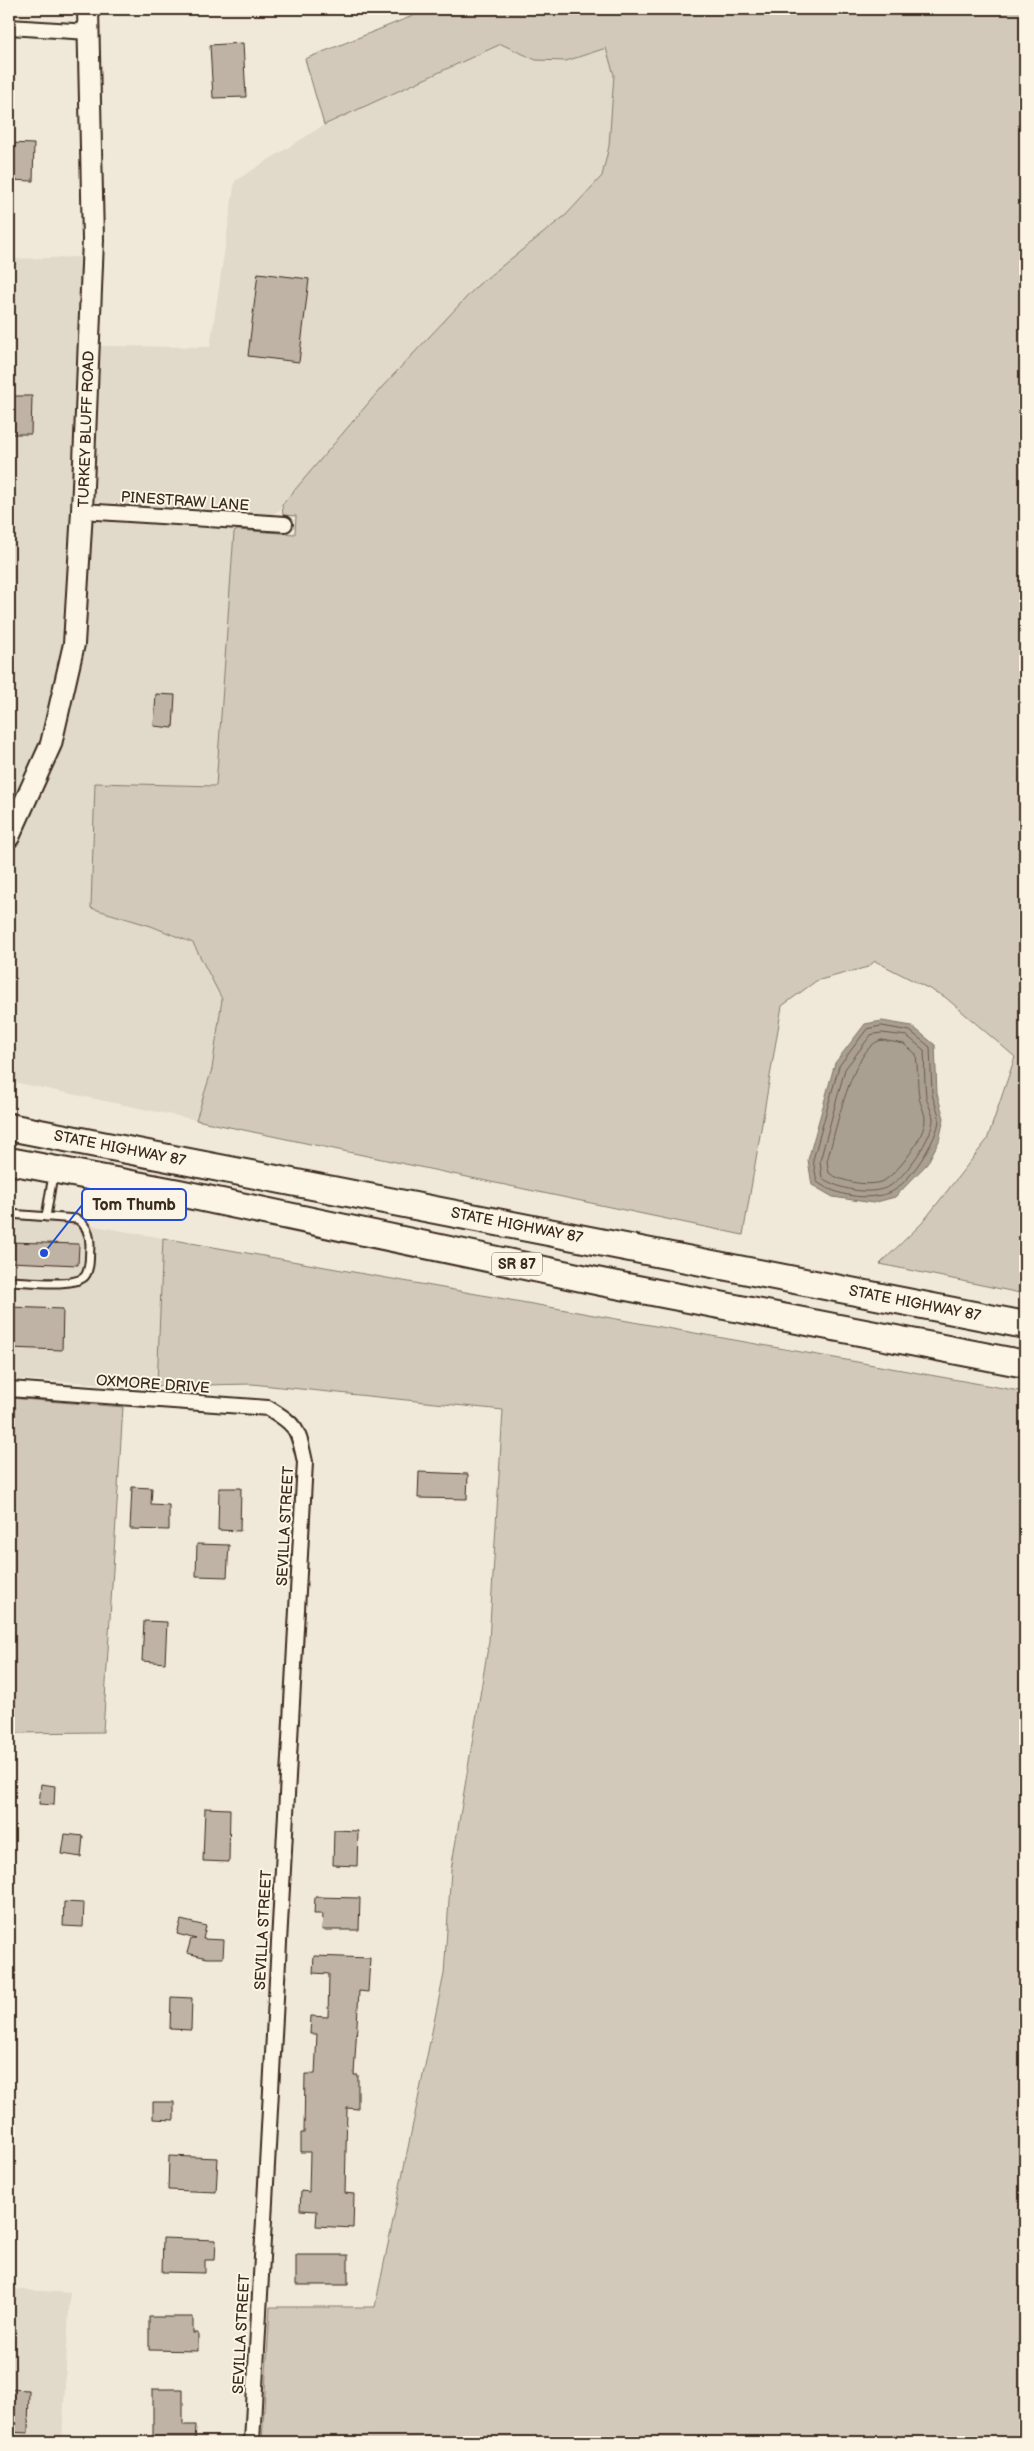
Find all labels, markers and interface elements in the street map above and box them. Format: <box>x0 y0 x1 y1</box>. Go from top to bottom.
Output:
street label: TURKEY BLUFF ROAD <box>74 350 99 508</box>
street label: PINESTRAW LANE <box>120 488 250 515</box>
street label: STATE HIGHWAY 87 <box>52 1126 188 1171</box>
callout: Tom Thumb <box>82 1189 186 1220</box>
text: Tom Thumb <box>92 1196 176 1215</box>
street label: STATE HIGHWAY 87 <box>449 1203 585 1248</box>
road number: SR 87 <box>492 1252 542 1276</box>
street label: STATE HIGHWAY 87 <box>847 1281 983 1326</box>
street label: OXMORE DRIVE <box>95 1371 211 1398</box>
street label: SEVILLA STREET <box>273 1465 298 1587</box>
street label: SEVILLA STREET <box>251 1869 276 1991</box>
street label: SEVILLA STREET <box>229 2273 254 2395</box>

